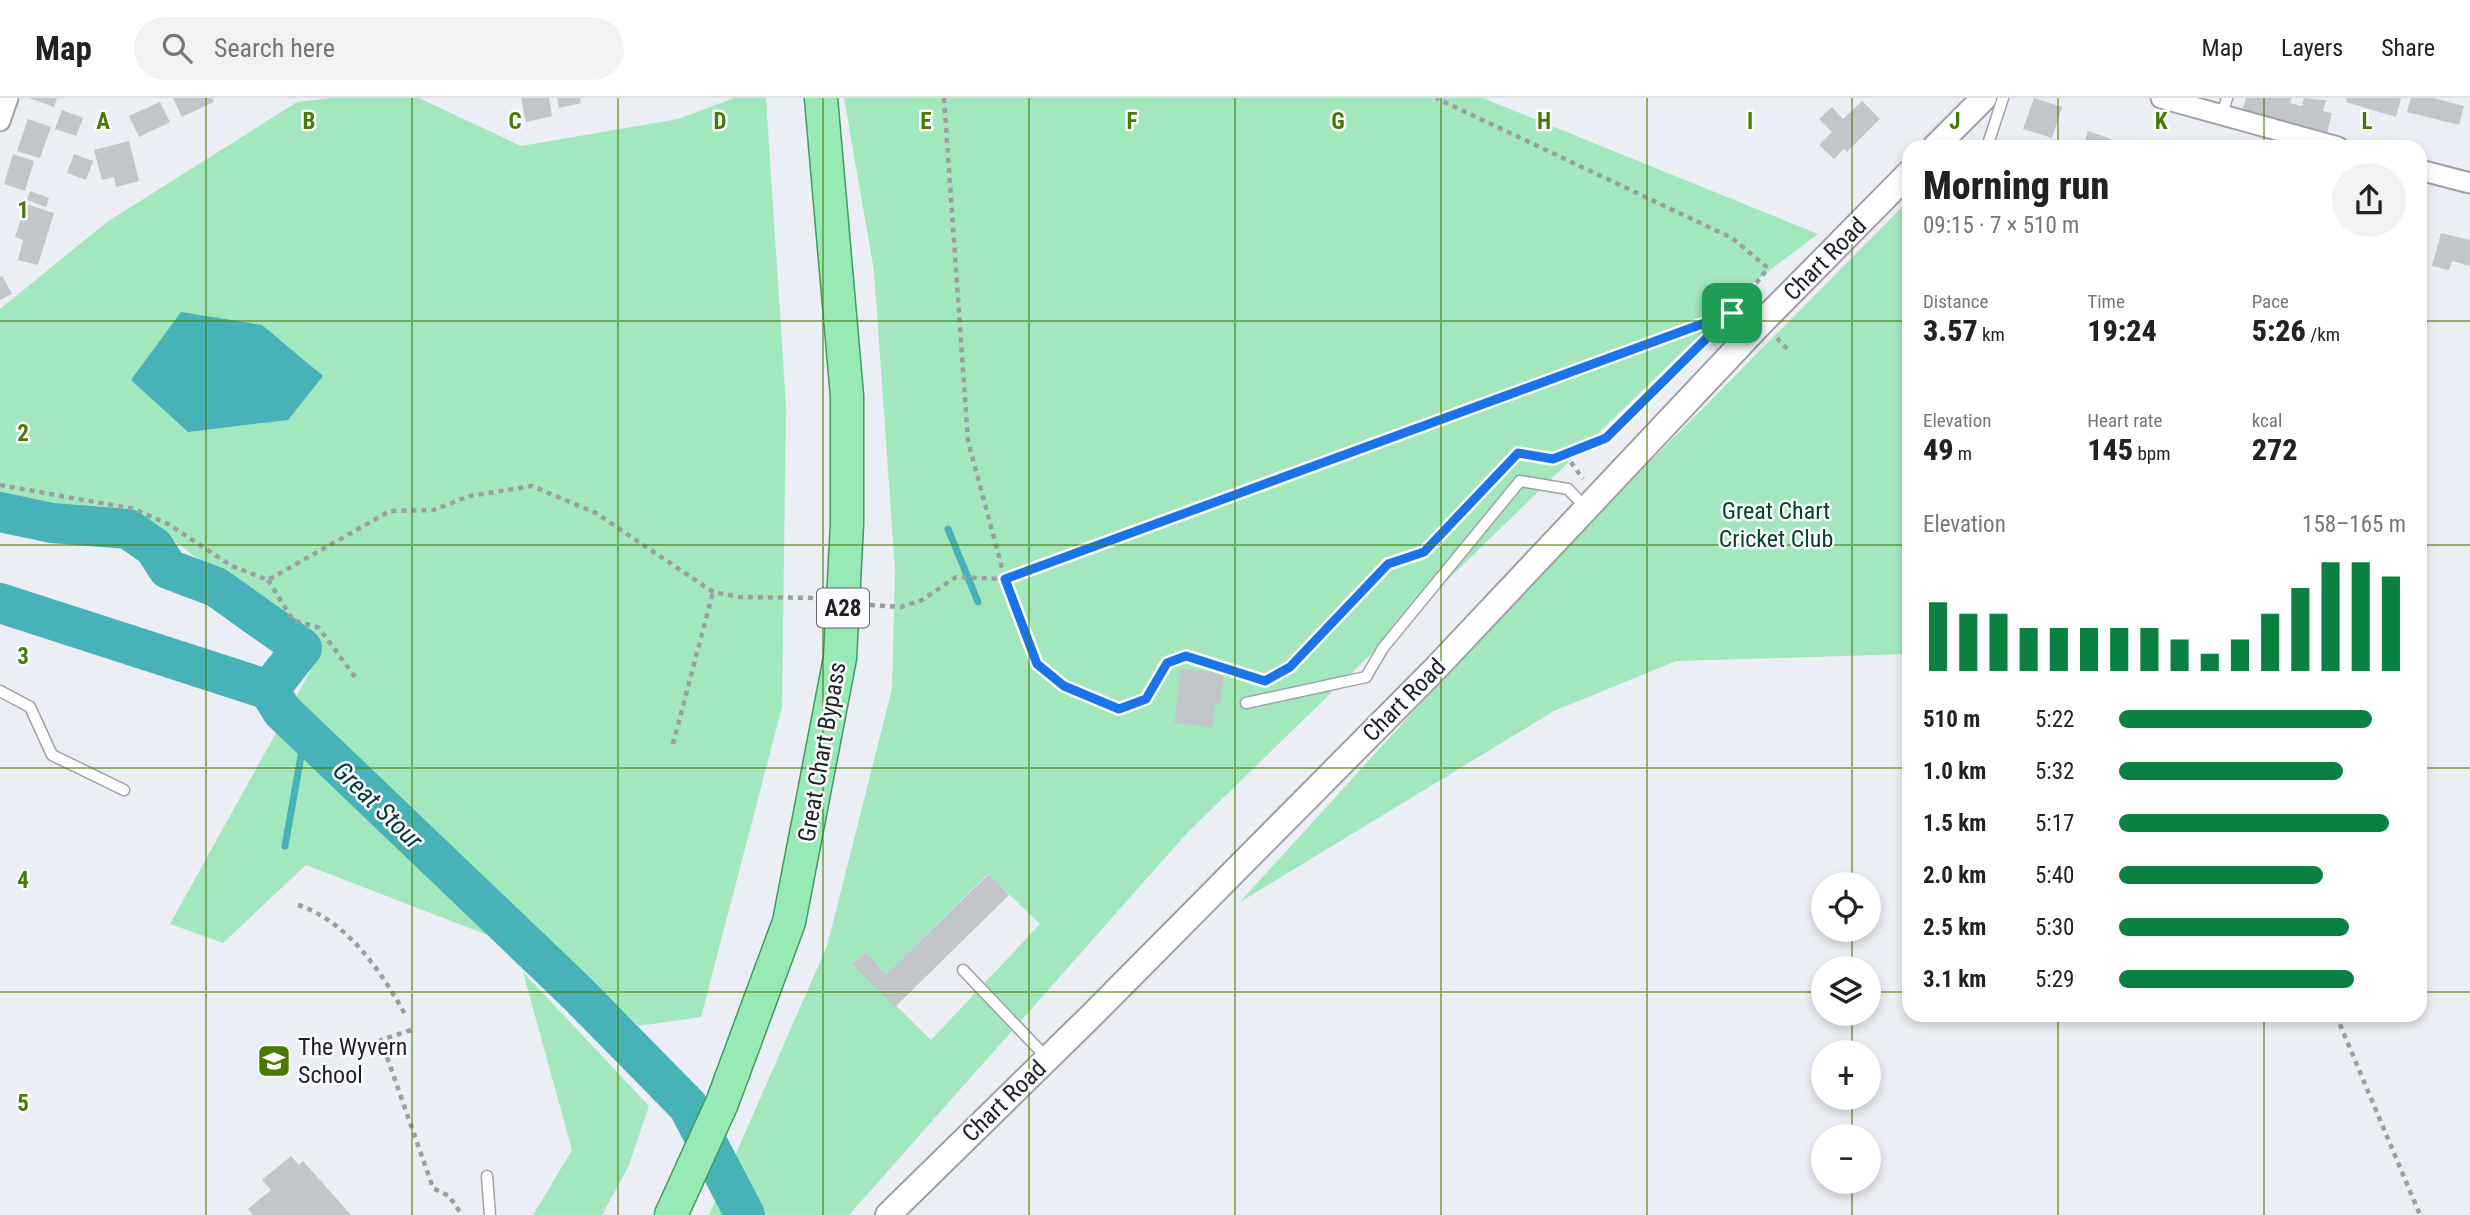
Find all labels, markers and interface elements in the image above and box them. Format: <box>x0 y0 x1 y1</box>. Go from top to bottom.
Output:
search box <box>134 17 624 80</box>
text: Map <box>35 29 92 68</box>
icon: search <box>158 29 196 67</box>
text: Search here <box>214 33 335 63</box>
text: Map <box>2202 34 2243 62</box>
text: Layers <box>2281 34 2343 62</box>
text: Share <box>2381 34 2435 62</box>
text: A <box>96 108 110 135</box>
text: B <box>303 108 315 135</box>
text: C <box>508 108 522 135</box>
text: D <box>714 108 727 135</box>
text: E <box>920 108 932 135</box>
text: F <box>1127 108 1138 135</box>
text: G <box>1331 108 1345 135</box>
text: H <box>1537 108 1551 135</box>
text: I <box>1747 108 1753 135</box>
text: J <box>1949 108 1961 135</box>
text: K <box>2155 108 2168 135</box>
text: L <box>2361 108 2373 135</box>
button: share <box>2332 163 2406 237</box>
text: Morning run <box>1923 164 2109 208</box>
text: 1 <box>17 197 29 224</box>
street label: Chart Road <box>1778 212 1872 306</box>
text: 09:15 · 7 × 510 m <box>1923 212 2079 239</box>
pin <box>1702 283 1762 343</box>
text: Distance <box>1923 290 1988 313</box>
text: Time <box>2087 290 2125 313</box>
text: Pace <box>2252 290 2289 313</box>
icon: arrive <box>1713 294 1751 332</box>
text: 3.57 <box>1923 313 1978 348</box>
text: 19:24 <box>2087 313 2157 348</box>
text: 5:26 <box>2252 313 2306 348</box>
text: km <box>1978 323 2005 346</box>
text: /km <box>2306 323 2340 346</box>
text: Elevation <box>1923 409 1991 432</box>
text: Heart rate <box>2087 409 2162 432</box>
text: kcal <box>2252 409 2282 432</box>
text: 2 <box>17 420 29 447</box>
text: 49 <box>1923 432 1954 467</box>
text: 145 <box>2087 432 2133 467</box>
text: 272 <box>2252 432 2297 467</box>
text: m <box>1954 442 1972 465</box>
text: bpm <box>2133 442 2170 465</box>
park label: Great Chart Cricket Club <box>1719 497 1833 553</box>
text: Elevation <box>1923 511 2006 538</box>
text: 158–165 m <box>2302 511 2406 538</box>
road number: A28 <box>817 588 869 628</box>
text: 3 <box>17 643 29 670</box>
street label: Chart Road <box>1357 653 1451 747</box>
street label: Great Chart Bypass <box>792 660 852 844</box>
text: 510 m <box>1923 706 1980 733</box>
text: 5:22 <box>2035 706 2074 733</box>
water label: Great Stour <box>327 755 430 856</box>
text: 1.0 km <box>1923 758 1986 785</box>
text: 5:32 <box>2035 758 2074 785</box>
text: 1.5 km <box>1923 810 1986 837</box>
text: 5:17 <box>2035 810 2074 837</box>
text: 2.0 km <box>1923 862 1986 889</box>
text: 5:40 <box>2035 862 2074 889</box>
text: 4 <box>17 867 29 894</box>
map controls <box>1811 872 1881 1194</box>
button: locate <box>1811 872 1881 942</box>
text: 2.5 km <box>1923 914 1986 941</box>
text: 5:30 <box>2035 914 2074 941</box>
button: layers <box>1811 956 1881 1026</box>
text: 3.1 km <box>1923 966 1986 993</box>
text: 5:29 <box>2035 966 2074 993</box>
place label: The Wyvern School <box>298 1033 407 1089</box>
button: + <box>1811 1040 1881 1110</box>
school or university icon: The Wyvern School <box>255 1042 293 1080</box>
street label: Chart Road <box>956 1054 1052 1148</box>
text: 5 <box>17 1090 29 1117</box>
button: − <box>1811 1124 1881 1194</box>

